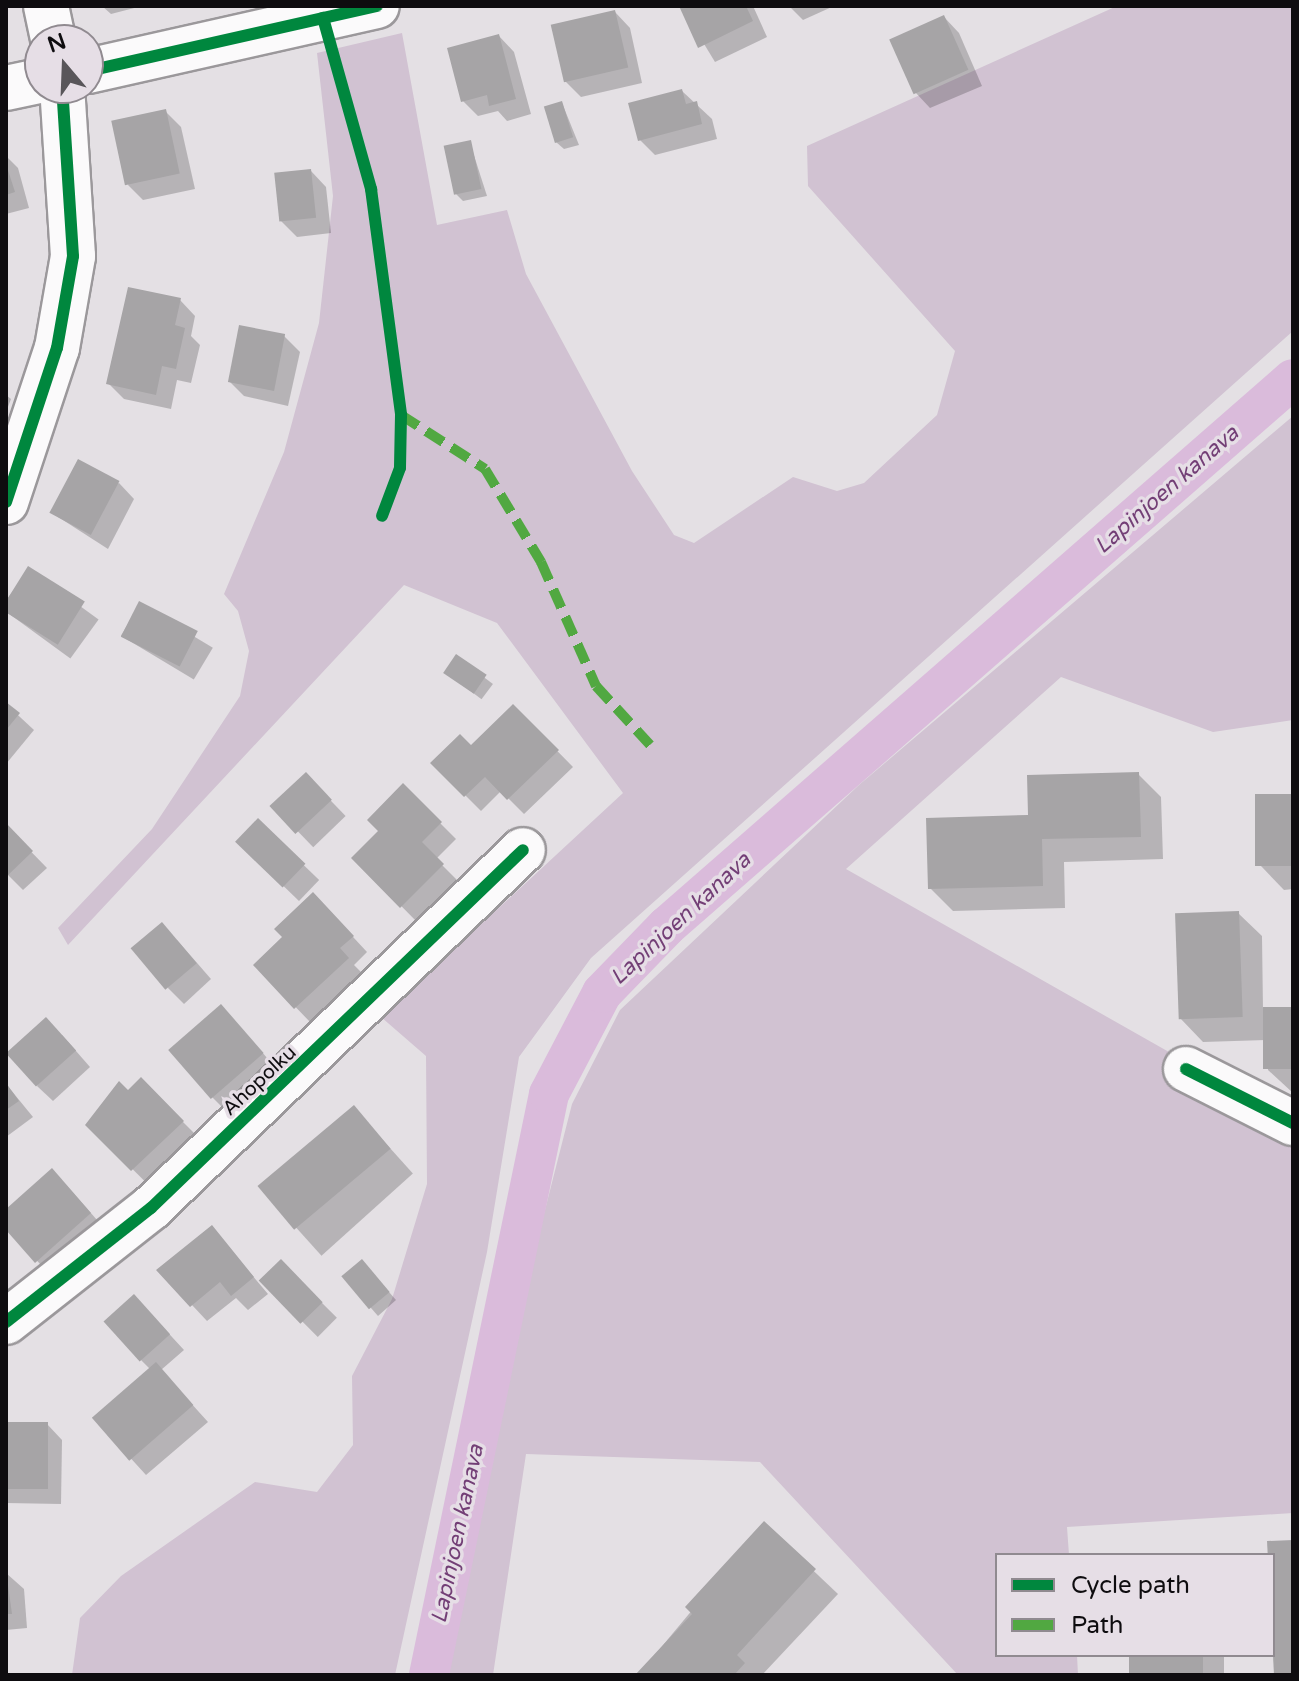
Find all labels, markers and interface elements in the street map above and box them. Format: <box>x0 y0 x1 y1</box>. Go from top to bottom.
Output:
north arrow <box>24 24 104 104</box>
text: N <box>44 28 69 58</box>
water label: Lapinjoen kanava <box>1090 420 1244 560</box>
water label: Lapinjoen kanava <box>605 847 757 991</box>
street label: Ahopolku <box>218 1041 302 1121</box>
water label: Lapinjoen kanava <box>426 1442 490 1626</box>
legend <box>995 1553 1275 1657</box>
text: Cycle path <box>1071 1571 1190 1600</box>
text: Path <box>1071 1611 1124 1640</box>

